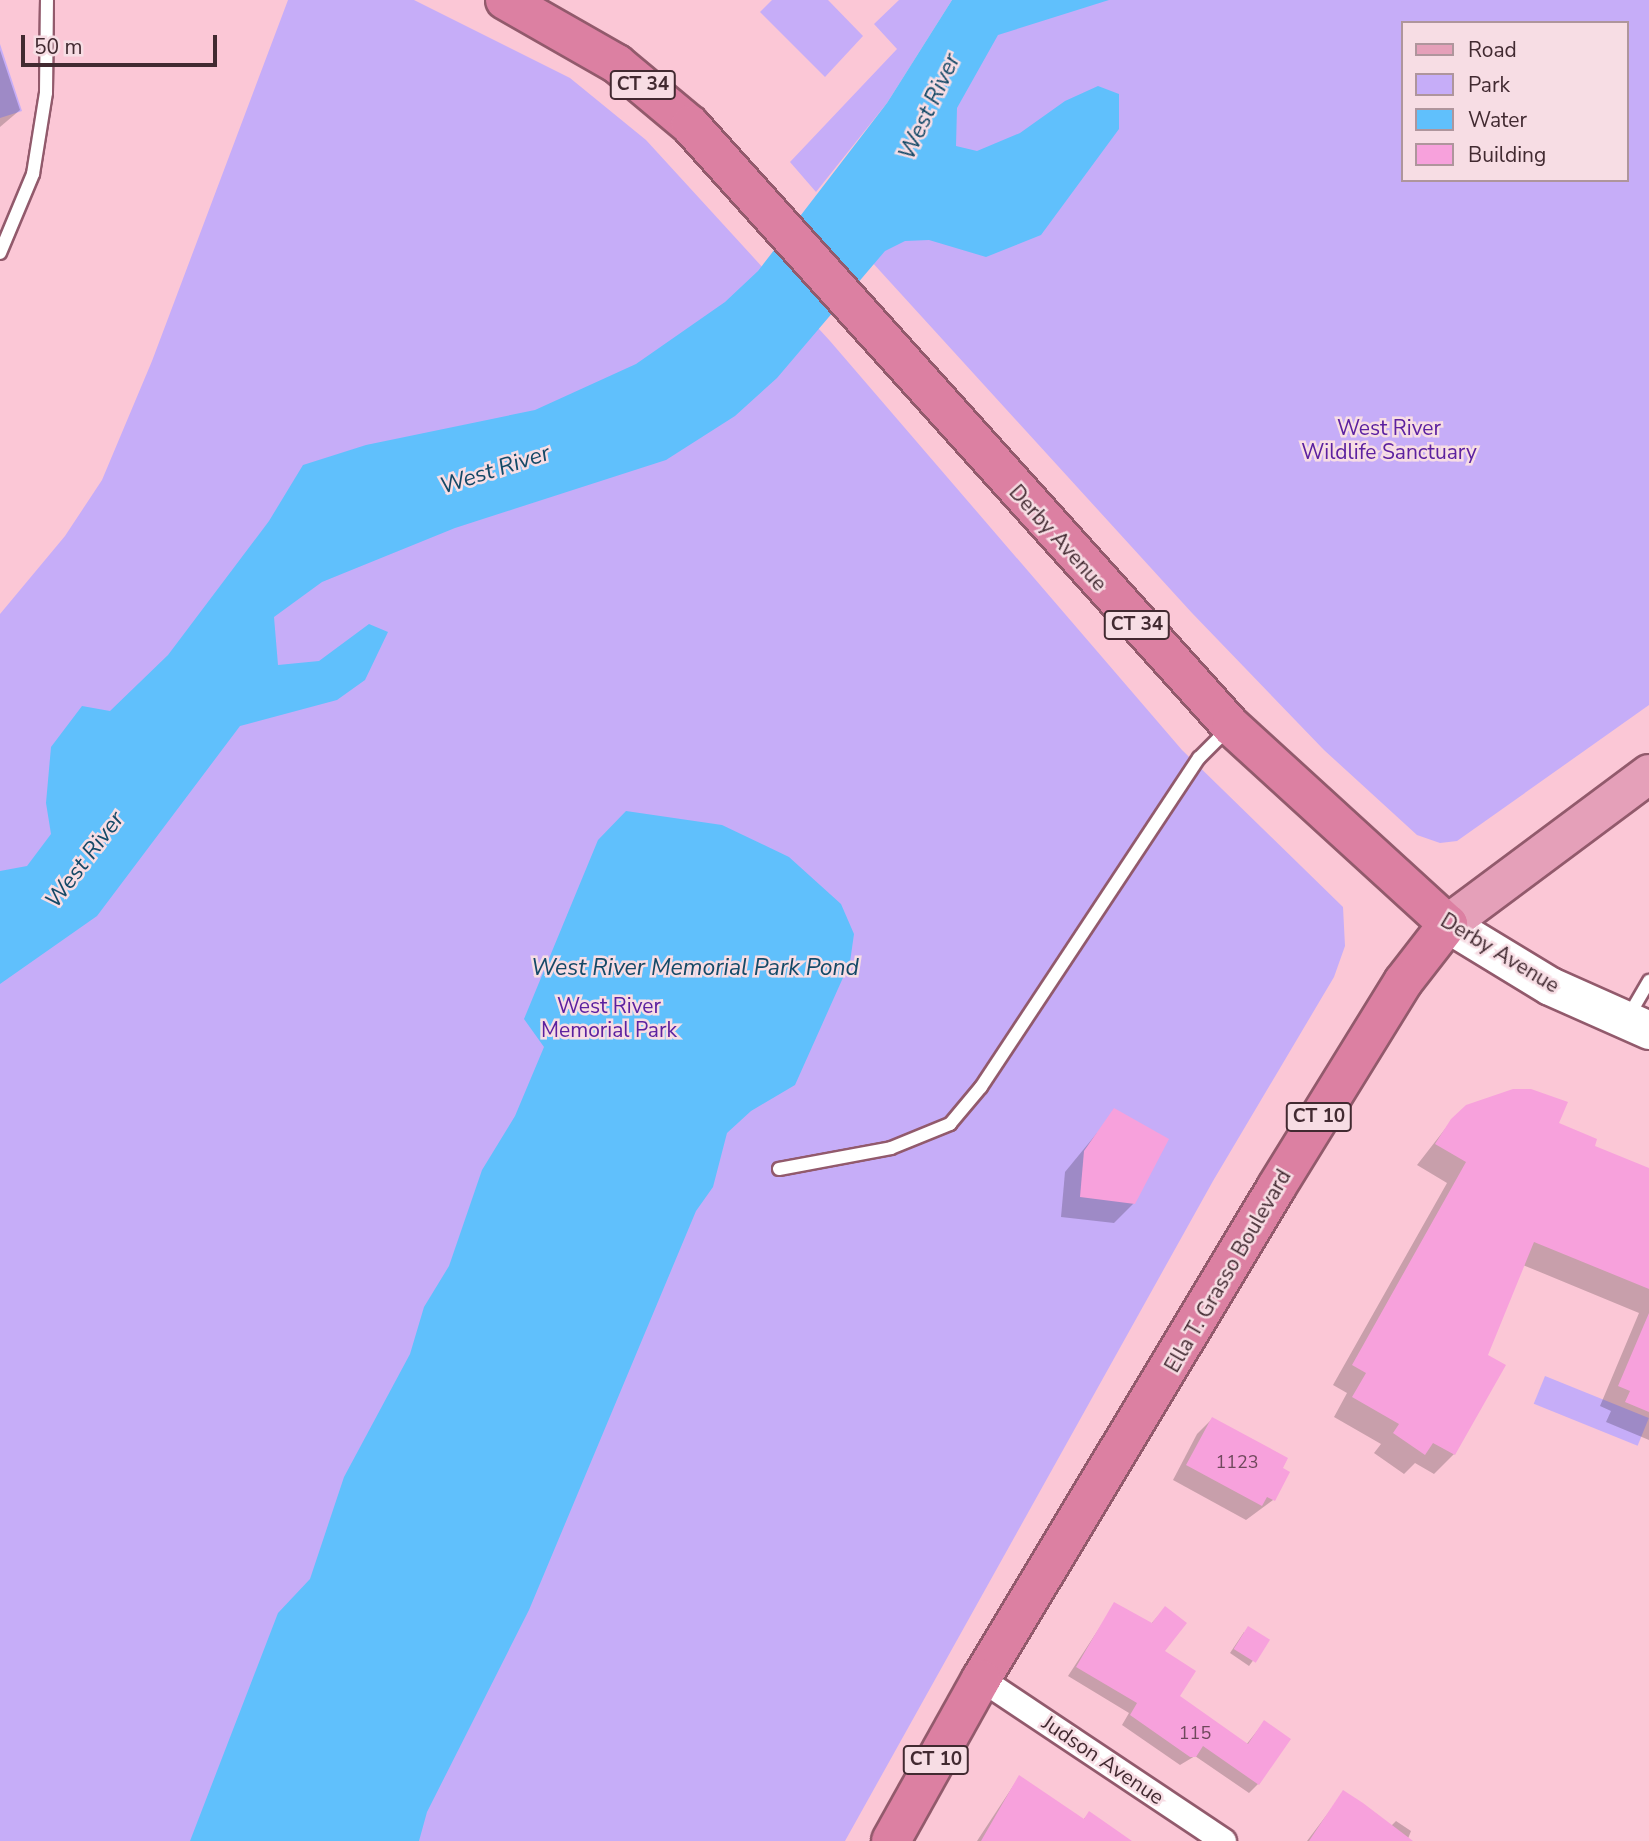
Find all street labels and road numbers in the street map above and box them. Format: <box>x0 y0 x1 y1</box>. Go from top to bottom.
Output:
road number: CT 34 <box>610 69 676 100</box>
street label: Derby Avenue <box>1004 480 1112 596</box>
road number: CT 34 <box>1104 610 1170 640</box>
street label: Derby Avenue <box>1436 908 1564 998</box>
road number: CT 10 <box>1286 1102 1352 1133</box>
street label: Ella T. Grasso Boulevard <box>1160 1165 1296 1377</box>
street label: Judson Avenue <box>1037 1710 1169 1810</box>
road number: CT 10 <box>903 1744 969 1776</box>

